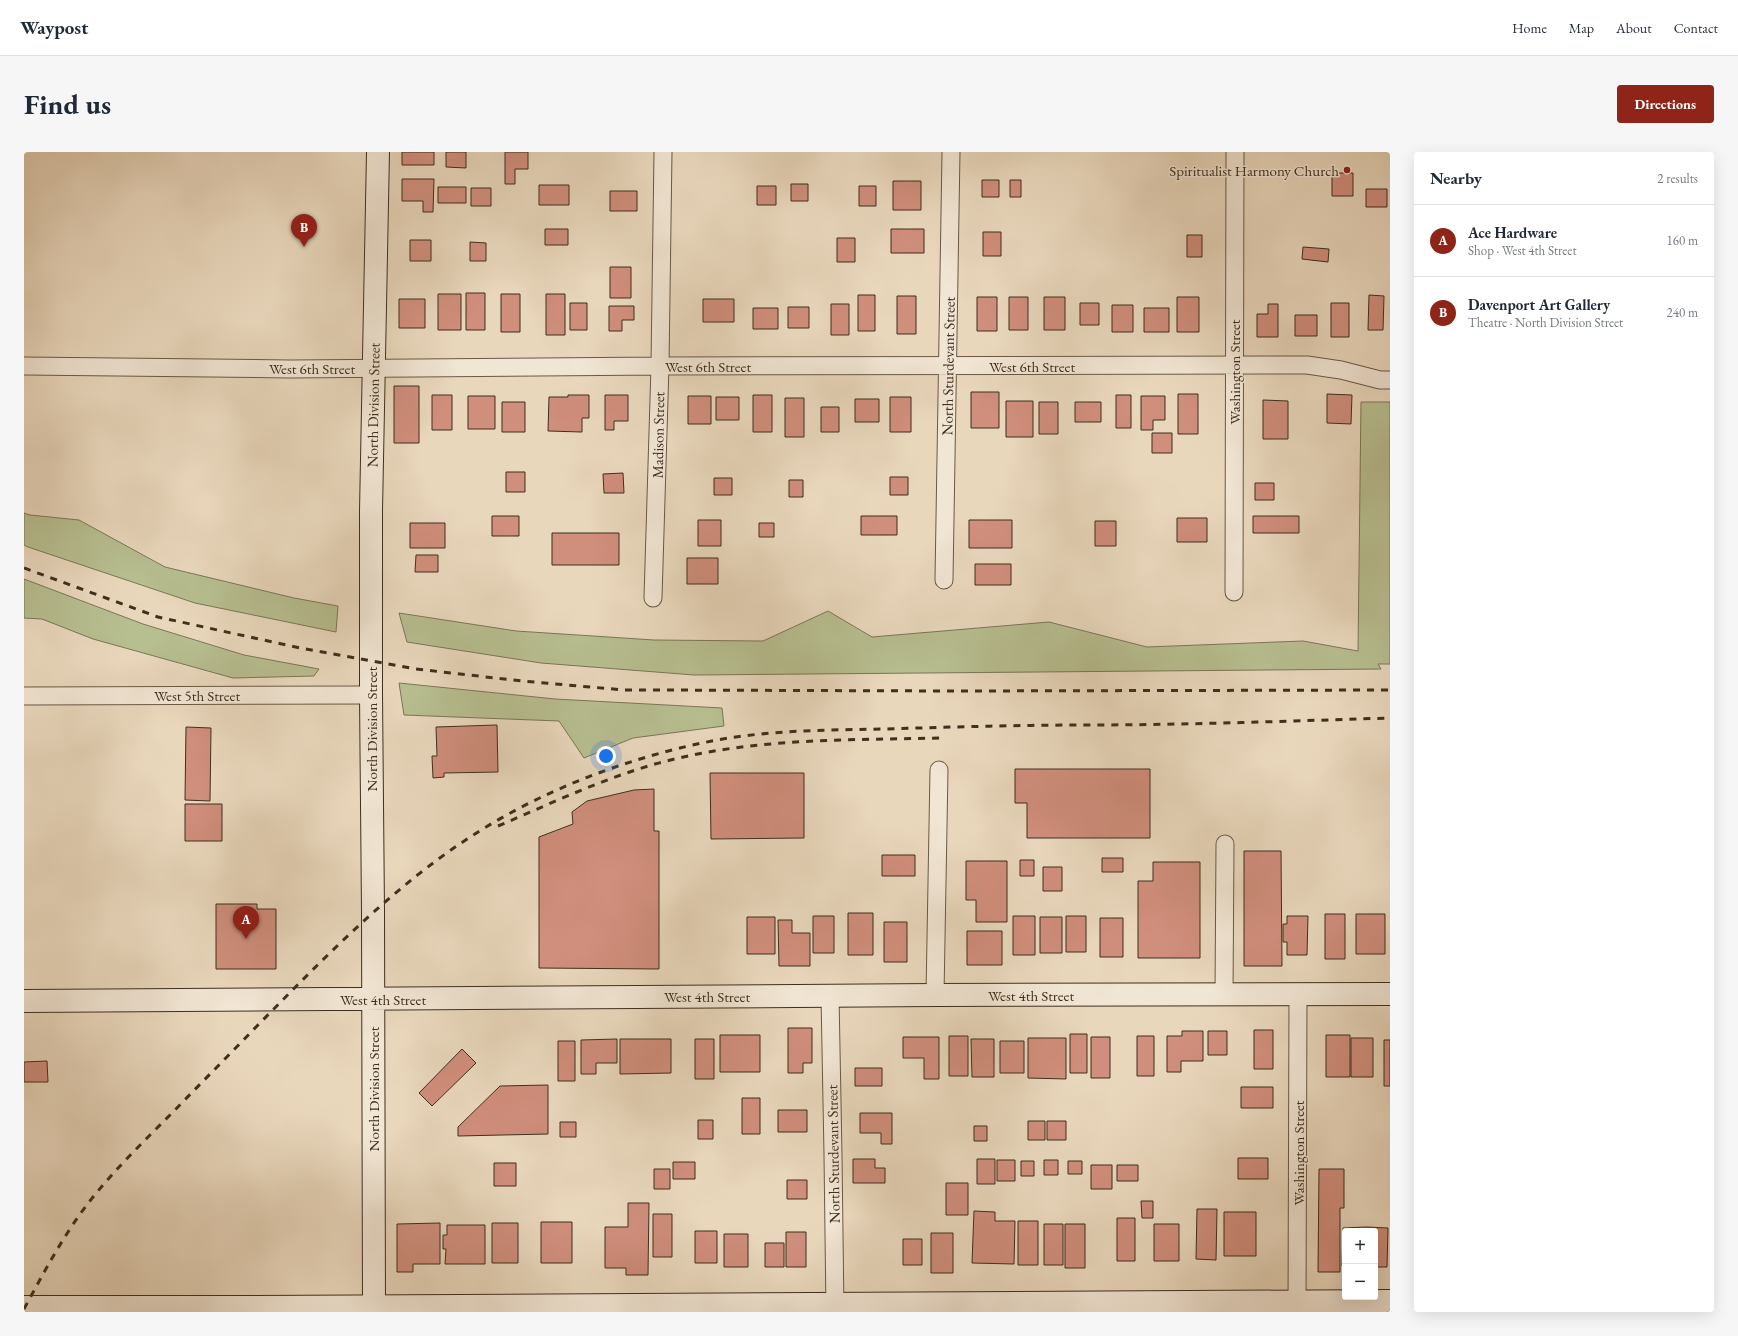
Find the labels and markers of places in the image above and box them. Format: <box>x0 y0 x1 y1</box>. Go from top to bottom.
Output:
place label: Spiritualist Harmony Church <box>1169 161 1339 180</box>
marker: Spiritualist Harmony Church <box>1342 165 1352 175</box>
pin: B <box>291 214 317 247</box>
pin: A <box>233 906 259 939</box>

